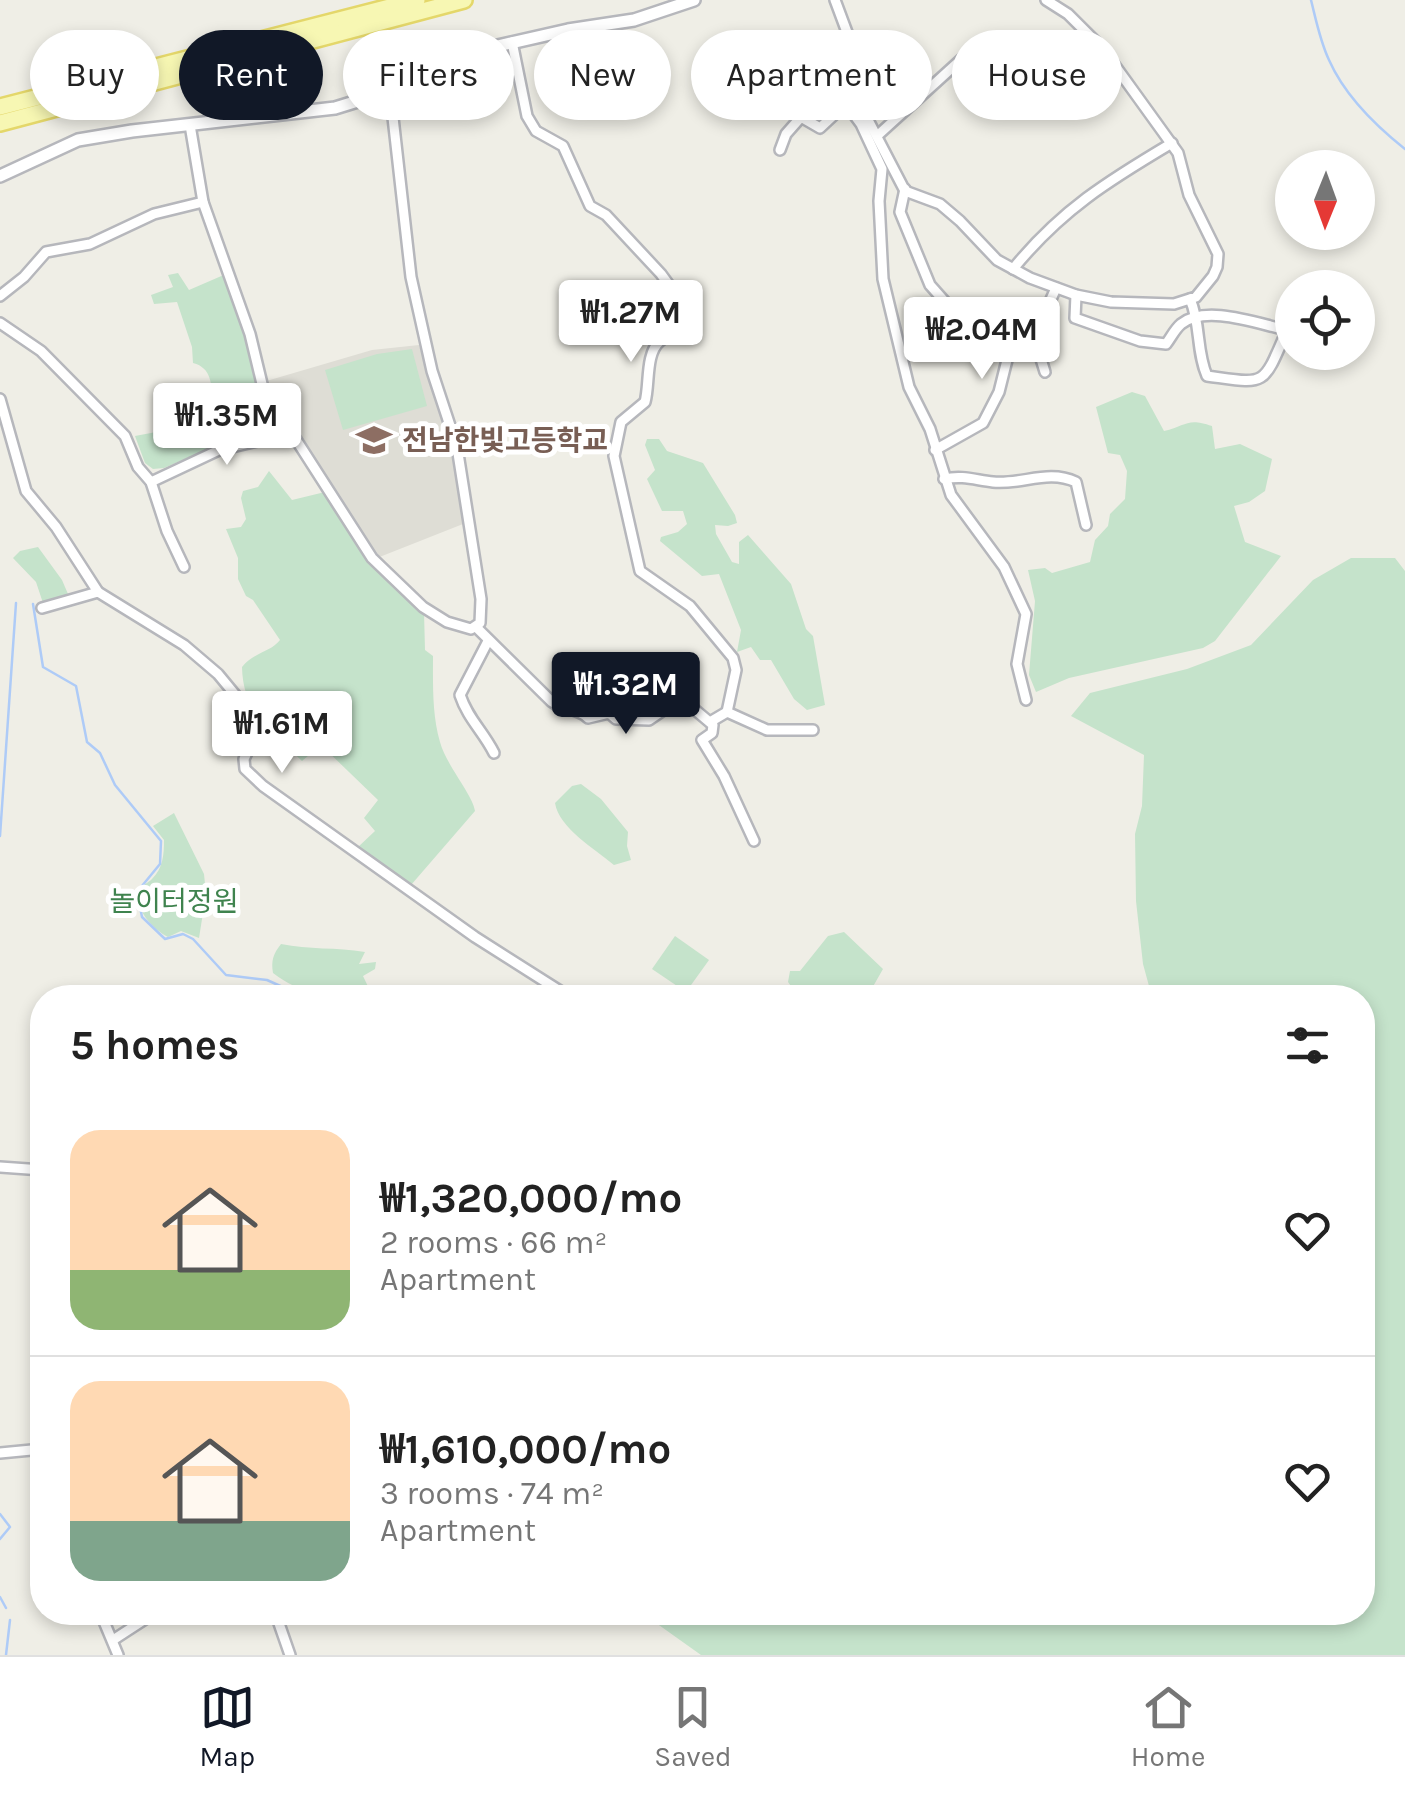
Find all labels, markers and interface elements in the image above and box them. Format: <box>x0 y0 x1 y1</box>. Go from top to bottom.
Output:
chip: Buy <box>30 30 159 120</box>
chip: Rent <box>179 30 323 120</box>
chip: Filters <box>343 30 514 120</box>
chip: New <box>534 30 671 120</box>
chip: Apartment <box>691 30 932 120</box>
chip: House <box>952 30 1122 120</box>
north arrow <box>1275 150 1375 250</box>
map controls <box>1275 150 1375 370</box>
button: locate <box>1275 270 1375 370</box>
pin: ₩1.27M <box>550 280 712 365</box>
text: ₩1.27M <box>581 294 681 331</box>
pin: ₩2.04M <box>901 297 1063 382</box>
text: ₩2.04M <box>926 311 1038 348</box>
pin: ₩1.35M <box>146 383 308 468</box>
text: ₩1.35M <box>175 397 279 434</box>
school or university icon: 전남한빛고등학교 <box>355 421 393 459</box>
place label: 전남한빛고등학교 <box>402 424 608 457</box>
pin: ₩1.32M <box>545 652 707 737</box>
text: ₩1.32M <box>574 666 678 703</box>
pin: ₩1.61M <box>201 691 363 776</box>
text: ₩1.61M <box>234 705 330 742</box>
park label: 놀이터정원 <box>110 885 238 918</box>
icon: filters <box>1280 1018 1335 1073</box>
text: 5 homes <box>70 1020 239 1070</box>
icon: home <box>150 1170 270 1290</box>
text: ₩1,320,000/mo <box>380 1173 682 1223</box>
icon: heart <box>1280 1203 1335 1258</box>
text: 2 rooms · 66 m² <box>380 1224 607 1261</box>
text: Apartment <box>380 1261 536 1298</box>
icon: home <box>150 1421 270 1541</box>
text: ₩1,610,000/mo <box>380 1424 671 1474</box>
icon: heart <box>1280 1454 1335 1509</box>
text: 3 rooms · 74 m² <box>380 1475 604 1512</box>
text: Apartment <box>380 1512 536 1549</box>
tab: Map <box>200 1680 255 1773</box>
tab: Saved <box>654 1680 732 1773</box>
tab: Home <box>1131 1680 1205 1773</box>

